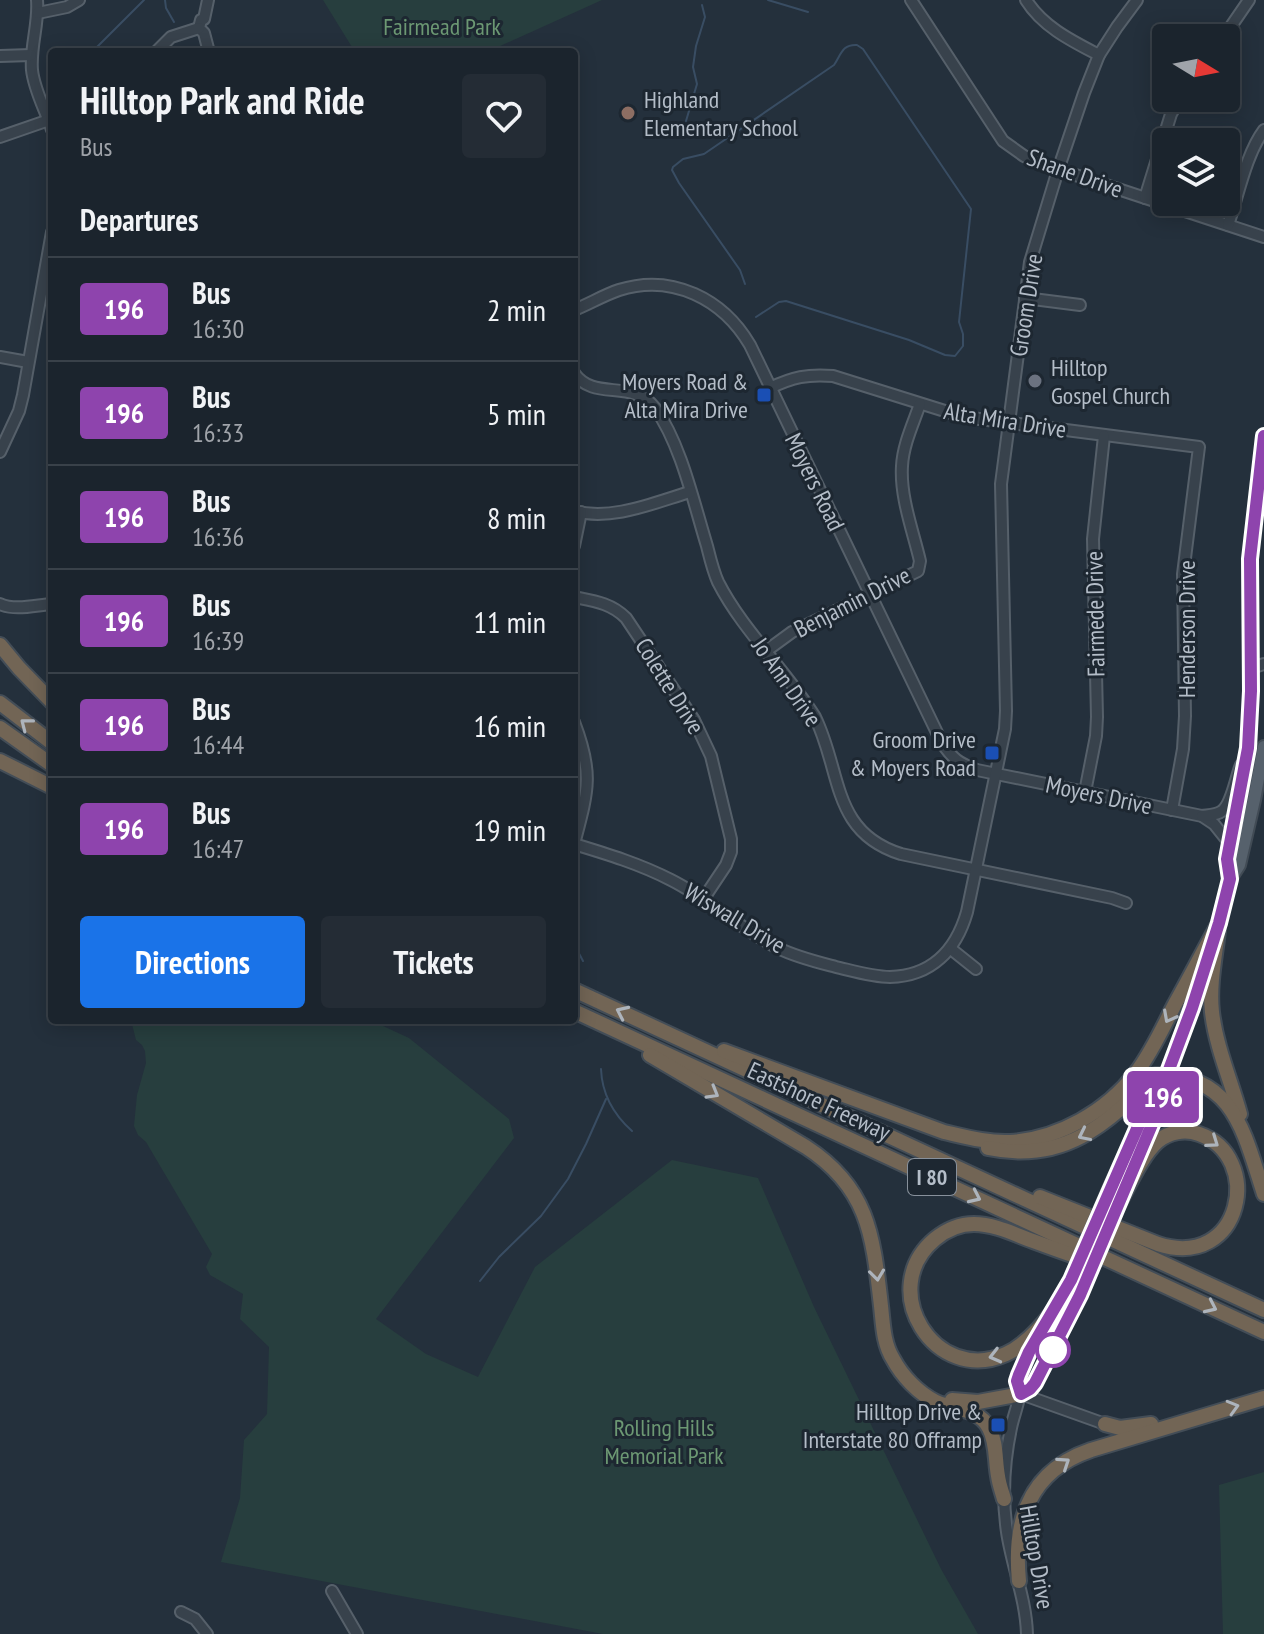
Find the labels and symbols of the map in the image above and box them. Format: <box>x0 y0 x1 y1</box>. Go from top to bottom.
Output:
park label: Fairmead Park <box>383 11 501 42</box>
north arrow <box>1152 24 1240 112</box>
place label: Highland Elementary School <box>644 84 798 143</box>
marker: Highland Elementary School <box>619 104 637 122</box>
street label: Shane Drive <box>1023 141 1127 205</box>
street label: Groom Drive <box>1003 251 1049 359</box>
place label: Hilltop Gospel Church <box>1051 352 1170 411</box>
place label: Moyers Road & Alta Mira Drive <box>622 366 748 425</box>
marker: Hilltop Gospel Church <box>1026 372 1044 390</box>
marker: Moyers Road & Alta Mira Drive <box>755 386 773 404</box>
street label: Alta Mira Drive <box>942 395 1068 445</box>
street label: Moyers Road <box>778 428 852 536</box>
street label: Fairmede Drive <box>1078 551 1112 677</box>
street label: Benjamin Drive <box>789 559 915 645</box>
street label: Henderson Drive <box>1171 560 1202 698</box>
street label: Jo Ann Drive <box>745 631 829 733</box>
street label: Colette Drive <box>628 632 712 740</box>
one-way arrow <box>20 719 34 733</box>
place label: Groom Drive & Moyers Road <box>850 724 976 783</box>
marker: Groom Drive & Moyers Road <box>983 744 1001 762</box>
street label: Moyers Drive <box>1043 769 1155 821</box>
street label: Wiswall Drive <box>679 876 791 960</box>
one-way arrow <box>616 1006 631 1022</box>
one-way arrow <box>1163 1008 1178 1023</box>
street label: Eastshore Freeway <box>743 1054 895 1148</box>
line badge: 196 <box>1117 1071 1209 1123</box>
one-way arrow <box>705 1083 719 1099</box>
one-way arrow <box>1077 1125 1092 1141</box>
one-way arrow <box>1204 1132 1219 1147</box>
road number: I 80 <box>908 1159 956 1195</box>
one-way arrow <box>967 1187 981 1203</box>
one-way arrow <box>868 1268 885 1282</box>
one-way arrow <box>1202 1297 1217 1313</box>
unlabelled marker <box>1036 1333 1070 1367</box>
one-way arrow <box>989 1347 1003 1364</box>
place label: Hilltop Drive & Interstate 80 Offramp <box>803 1396 982 1455</box>
one-way arrow <box>1226 1399 1240 1416</box>
park label: Rolling Hills Memorial Park <box>605 1412 724 1471</box>
marker: Hilltop Drive & Interstate 80 Offramp <box>989 1416 1007 1434</box>
one-way arrow <box>1056 1458 1070 1473</box>
street label: Hilltop Drive <box>1013 1503 1061 1611</box>

